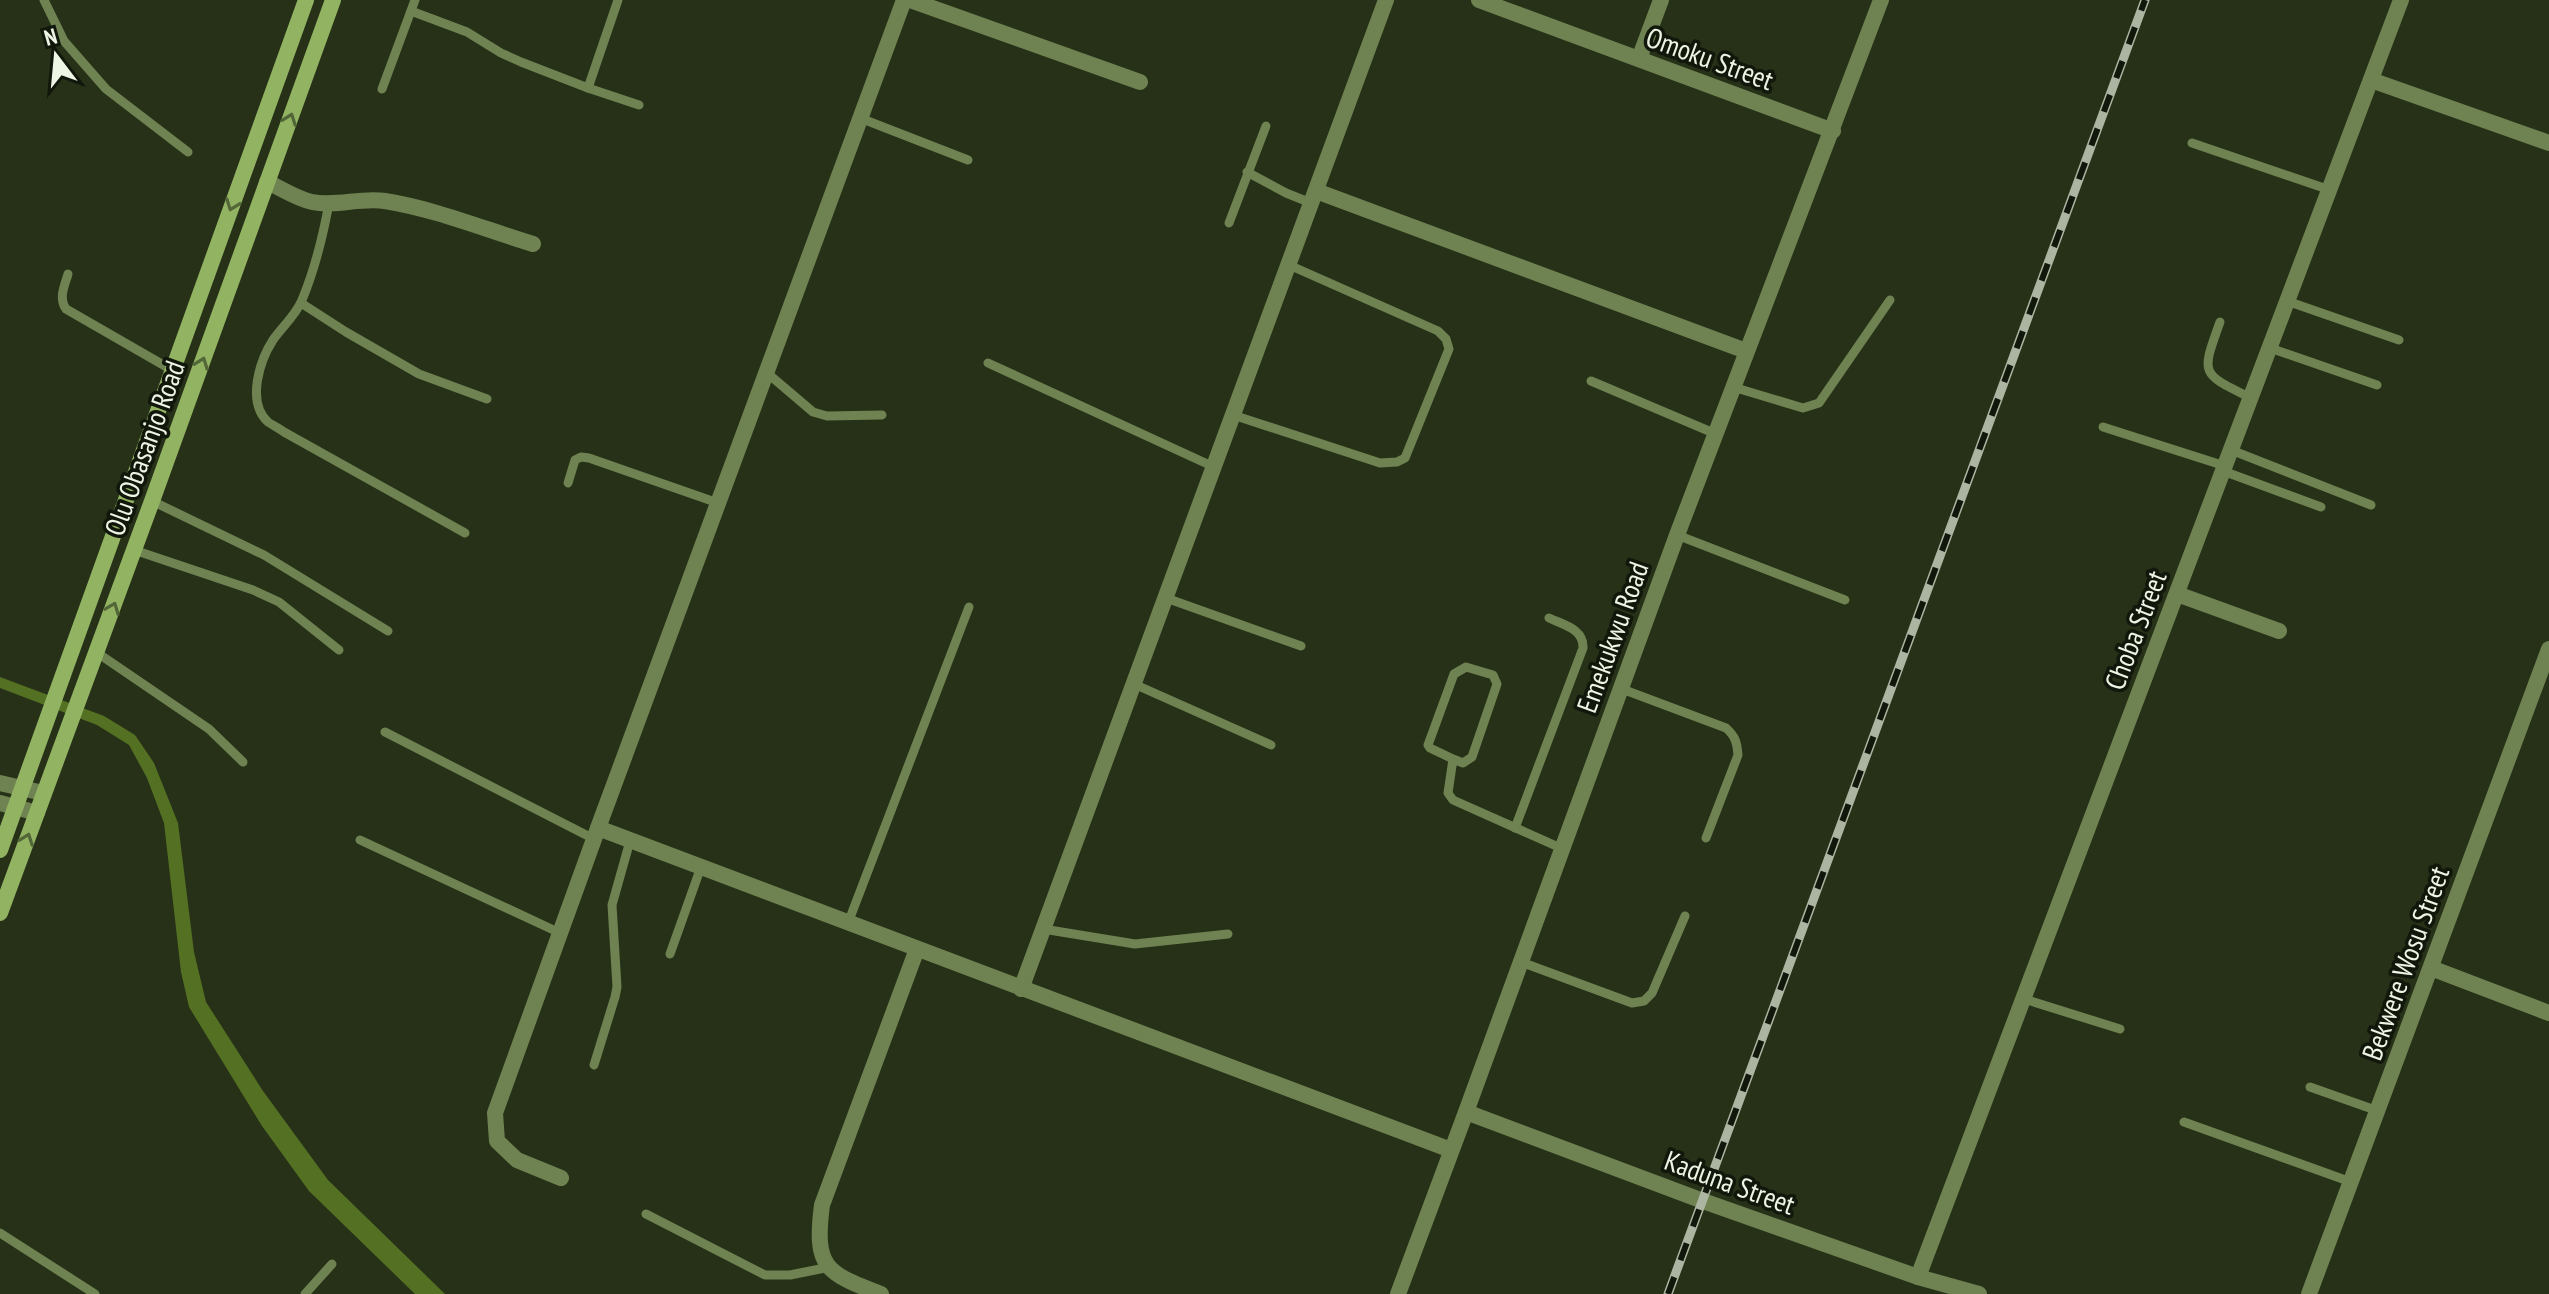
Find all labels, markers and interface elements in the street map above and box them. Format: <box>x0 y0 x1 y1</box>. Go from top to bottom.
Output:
north arrow <box>16 16 96 96</box>
street label: Omoku Street <box>1641 18 1779 98</box>
text: N <box>41 22 60 52</box>
one-way arrow <box>281 113 297 127</box>
one-way arrow <box>225 197 241 211</box>
street label: Olu Obasanjo Road <box>95 355 193 541</box>
one-way arrow <box>192 357 209 371</box>
street label: Emekukwu Road <box>1568 556 1656 718</box>
street label: Choba Street <box>2095 565 2175 695</box>
one-way arrow <box>103 602 120 616</box>
one-way arrow <box>17 833 34 847</box>
street label: Bekwere Wosu Street <box>2353 861 2457 1065</box>
street label: Kaduna Street <box>1660 1141 1801 1223</box>

